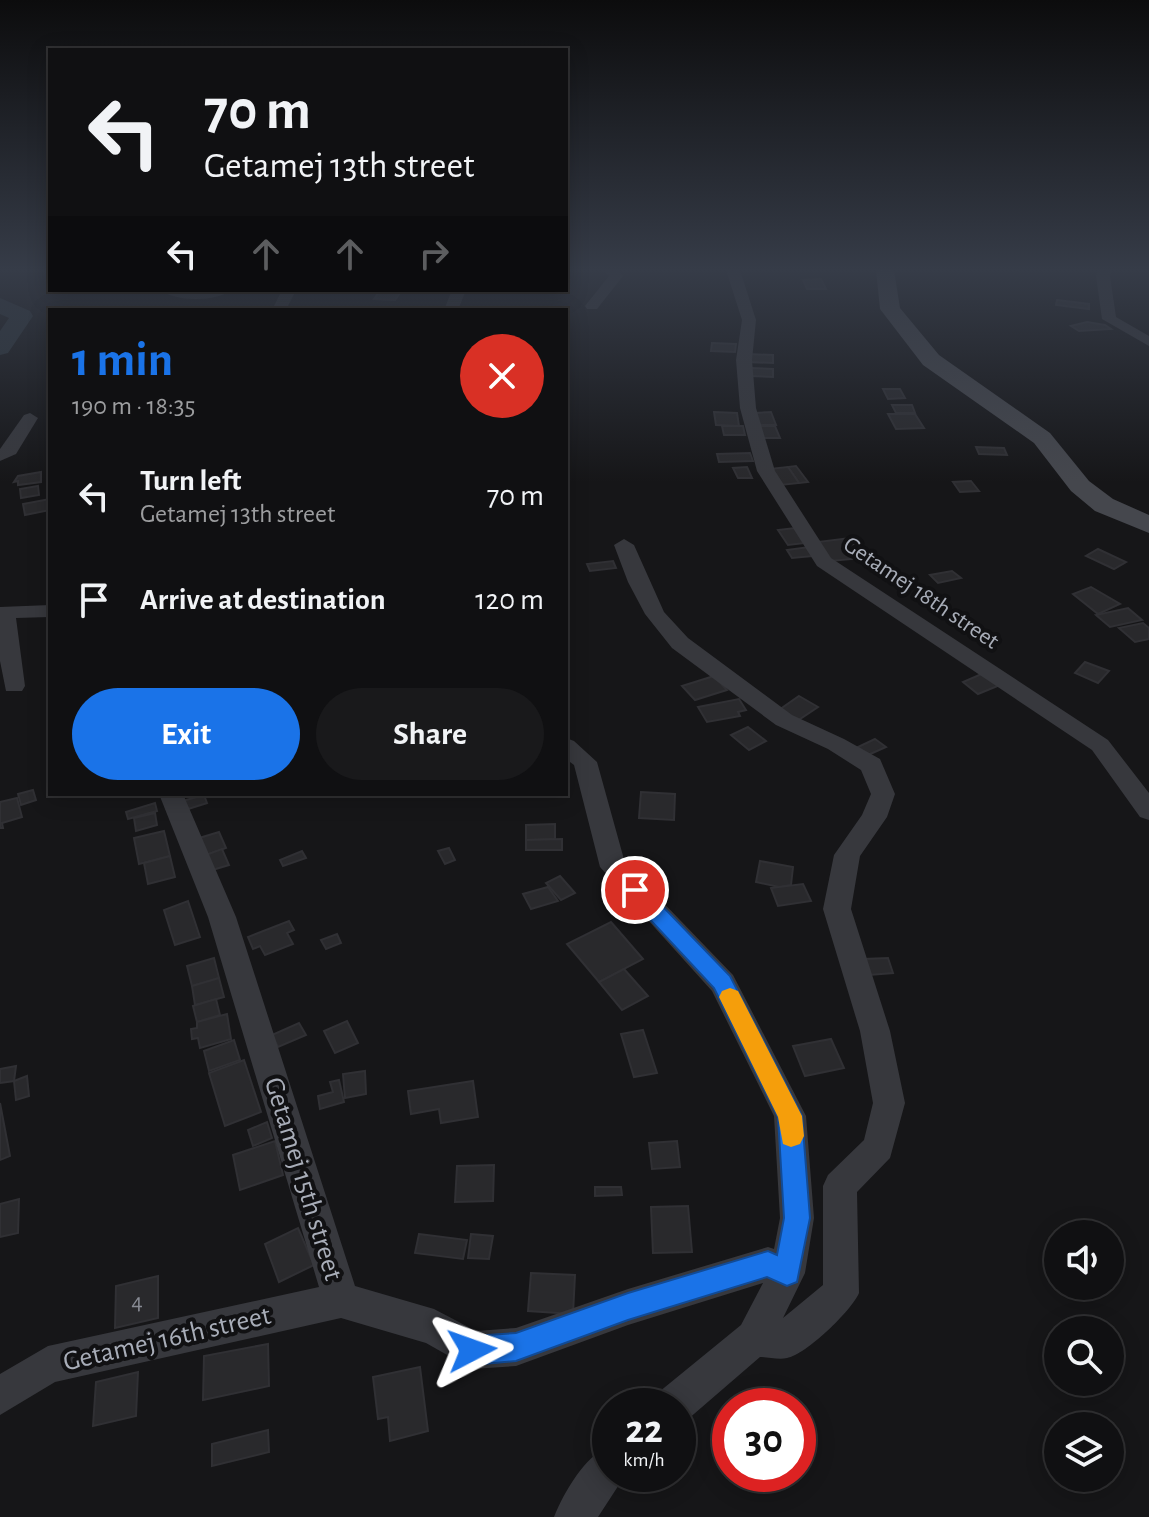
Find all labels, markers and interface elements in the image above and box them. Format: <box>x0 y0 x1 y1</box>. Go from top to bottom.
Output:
icon: left <box>72 80 176 184</box>
text: 70 m <box>204 83 311 139</box>
text: Getamej 13th street <box>204 148 475 184</box>
icon: left <box>160 232 204 276</box>
icon: ahead <box>244 232 288 276</box>
icon: ahead <box>328 232 372 276</box>
icon: right <box>412 232 456 276</box>
button: close <box>460 334 544 418</box>
text: 1 min <box>72 337 173 385</box>
text: 190 m · 18:35 <box>72 393 195 419</box>
text: Turn left <box>140 466 241 496</box>
icon: left <box>72 474 116 518</box>
text: 70 m <box>487 481 544 511</box>
text: Getamej 13th street <box>140 501 335 527</box>
street label: Getamej 18th street <box>839 532 1003 654</box>
icon: arrive <box>72 578 116 622</box>
text: Arrive at destination <box>140 585 386 615</box>
text: 120 m <box>475 585 544 615</box>
button: Exit <box>72 688 300 780</box>
button: Share <box>316 688 544 780</box>
pin <box>601 856 669 924</box>
icon: arrive <box>613 868 657 912</box>
street label: Getamej 15th street <box>259 1074 347 1284</box>
map controls <box>1044 1220 1124 1492</box>
button: sound <box>1044 1220 1124 1300</box>
house number: 4 <box>131 1290 143 1314</box>
street label: Getamej 16th street <box>61 1301 274 1376</box>
position arrow <box>430 1308 514 1392</box>
button: search <box>1044 1316 1124 1396</box>
speed limit sign: 30 <box>712 1388 816 1492</box>
text: 22 <box>625 1410 663 1450</box>
button: layers <box>1044 1412 1124 1492</box>
text: km/h <box>623 1450 665 1470</box>

